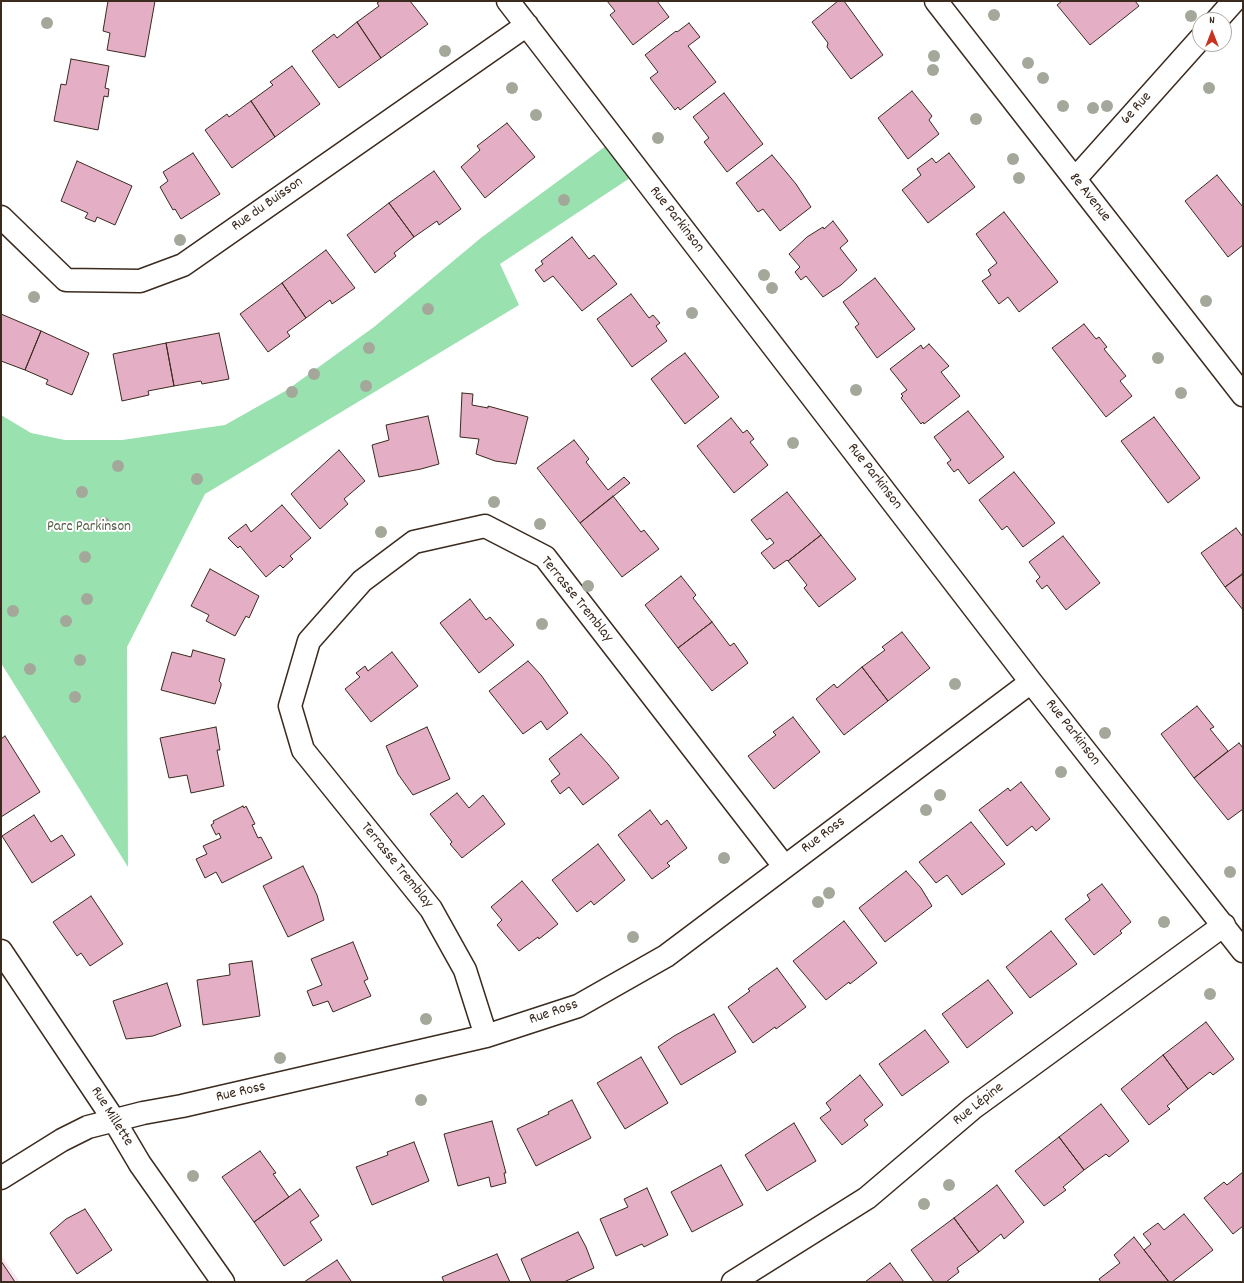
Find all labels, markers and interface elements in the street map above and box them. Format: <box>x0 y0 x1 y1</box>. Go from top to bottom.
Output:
north arrow <box>1192 12 1232 52</box>
text: N <box>1209 13 1215 29</box>
street label: 6e Rue <box>1118 89 1156 129</box>
street label: 8e Avenue <box>1064 170 1114 226</box>
street label: Rue du Buisson <box>229 174 307 236</box>
street label: Rue Parkinson <box>645 183 707 257</box>
street label: Rue Parkinson <box>843 440 905 514</box>
park label: Parc Parkinson <box>47 519 131 537</box>
street label: Terrasse Tremblay <box>536 554 616 646</box>
street label: Rue Parkinson <box>1041 696 1103 770</box>
street label: Rue Ross <box>798 814 850 858</box>
street label: Terrasse Tremblay <box>356 820 436 912</box>
street label: Rue Ross <box>527 996 581 1030</box>
street label: Rue Ross <box>214 1079 268 1107</box>
street label: Rue Lépine <box>950 1080 1008 1130</box>
street label: Rue Millette <box>86 1084 136 1150</box>

